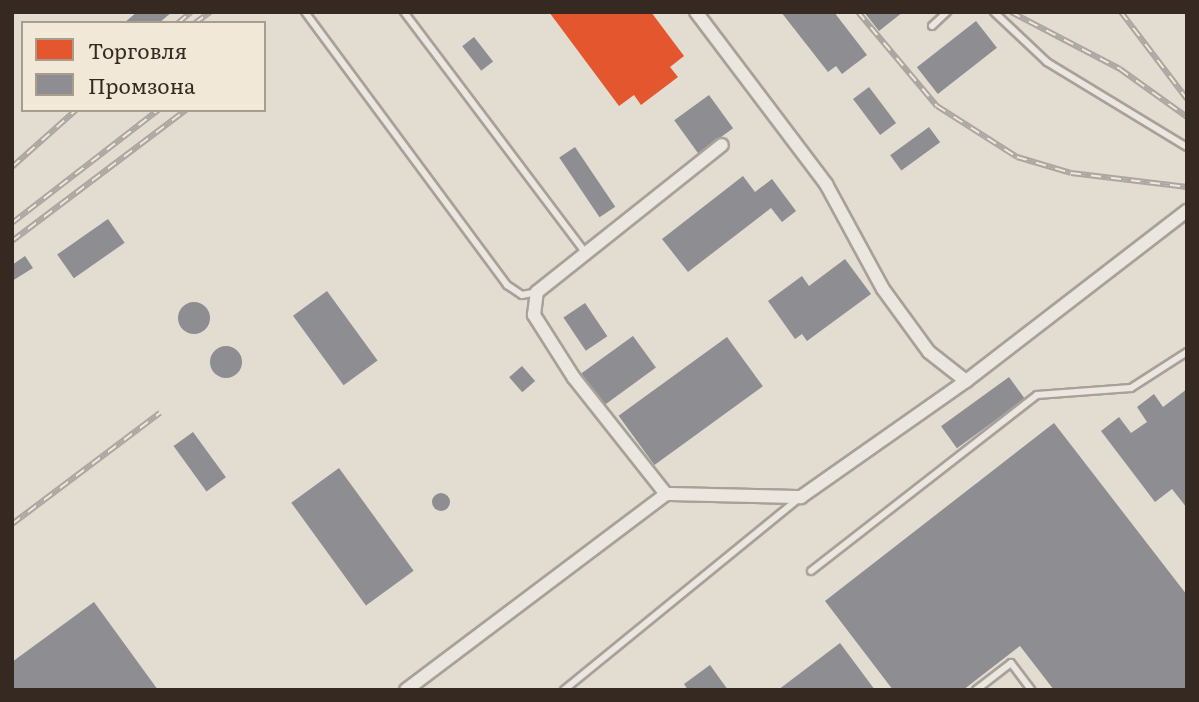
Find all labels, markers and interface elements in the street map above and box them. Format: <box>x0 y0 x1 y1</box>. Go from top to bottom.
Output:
legend <box>21 21 266 112</box>
text: Торговля <box>88 34 187 65</box>
text: Промзона <box>88 69 195 100</box>

